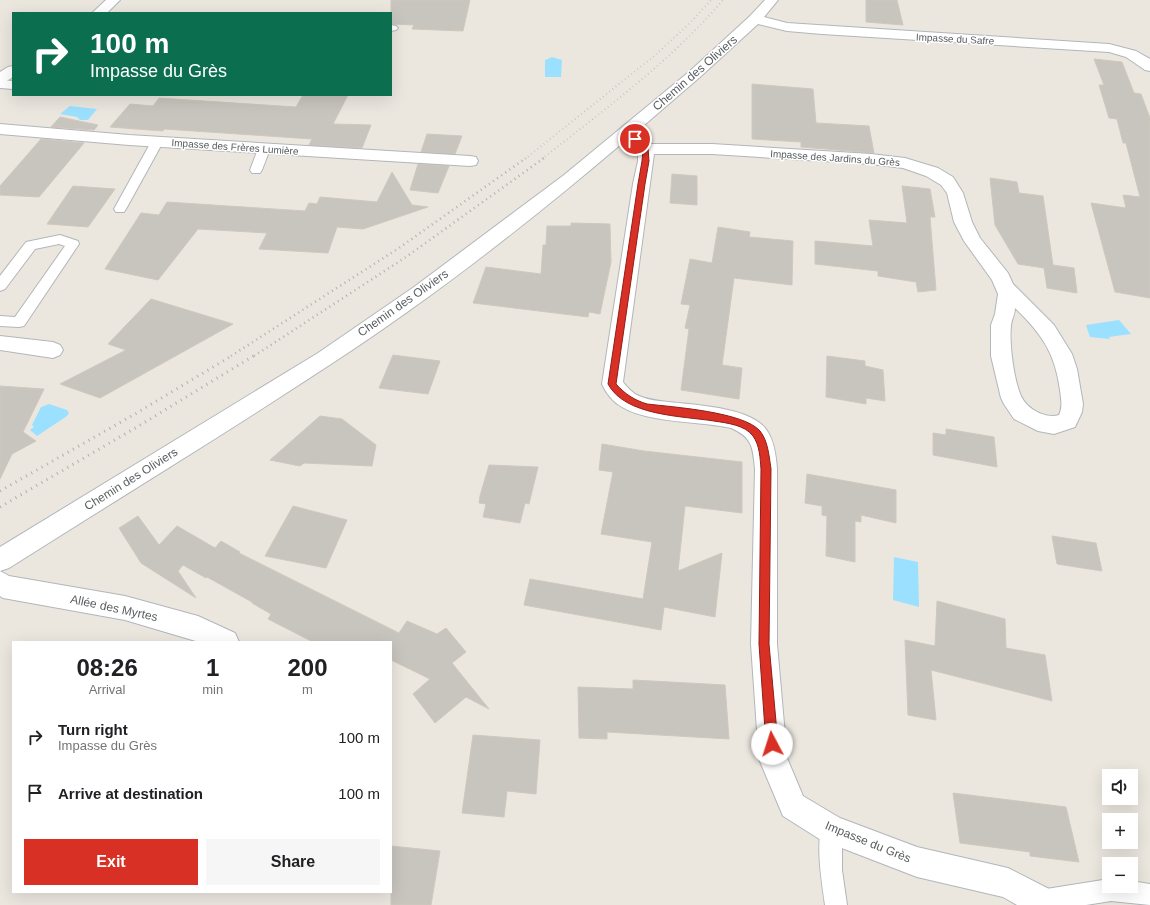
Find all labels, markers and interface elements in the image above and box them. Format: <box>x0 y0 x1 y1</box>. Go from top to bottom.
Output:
icon: right <box>24 28 76 80</box>
text: 100 m <box>90 28 169 59</box>
street label: Impasse du Safre <box>916 31 995 47</box>
street label: Chemin des Oliviers <box>650 32 740 114</box>
text: Impasse du Grès <box>90 61 227 81</box>
pin <box>618 122 652 156</box>
icon: arrive <box>624 128 646 150</box>
street label: Impasse des Frères Lumière <box>171 137 299 157</box>
street label: Impasse des Jardins du Grès <box>770 148 900 168</box>
street label: Chemin des Oliviers <box>355 266 451 340</box>
street label: Chemin des Oliviers <box>82 445 180 513</box>
street label: Allée des Myrtes <box>69 592 159 624</box>
text: 08:26 <box>76 654 138 681</box>
text: 1 <box>206 654 219 681</box>
text: 200 <box>288 654 328 681</box>
text: Arrival <box>89 682 126 697</box>
text: min <box>202 682 223 697</box>
text: m <box>302 682 313 697</box>
text: Turn right <box>58 721 128 738</box>
position arrow <box>751 723 793 765</box>
icon: right <box>24 726 46 748</box>
text: 100 m <box>338 729 380 746</box>
text: Impasse du Grès <box>58 738 157 753</box>
map controls <box>1102 769 1138 893</box>
button: sound <box>1102 769 1138 805</box>
icon: arrive <box>24 782 46 804</box>
text: Arrive at destination <box>58 785 203 802</box>
text: 100 m <box>338 785 380 802</box>
button: + <box>1102 813 1138 849</box>
street label: Impasse du Grès <box>823 818 913 866</box>
button: Exit <box>24 839 198 885</box>
button: Share <box>206 839 380 885</box>
button: − <box>1102 857 1138 893</box>

